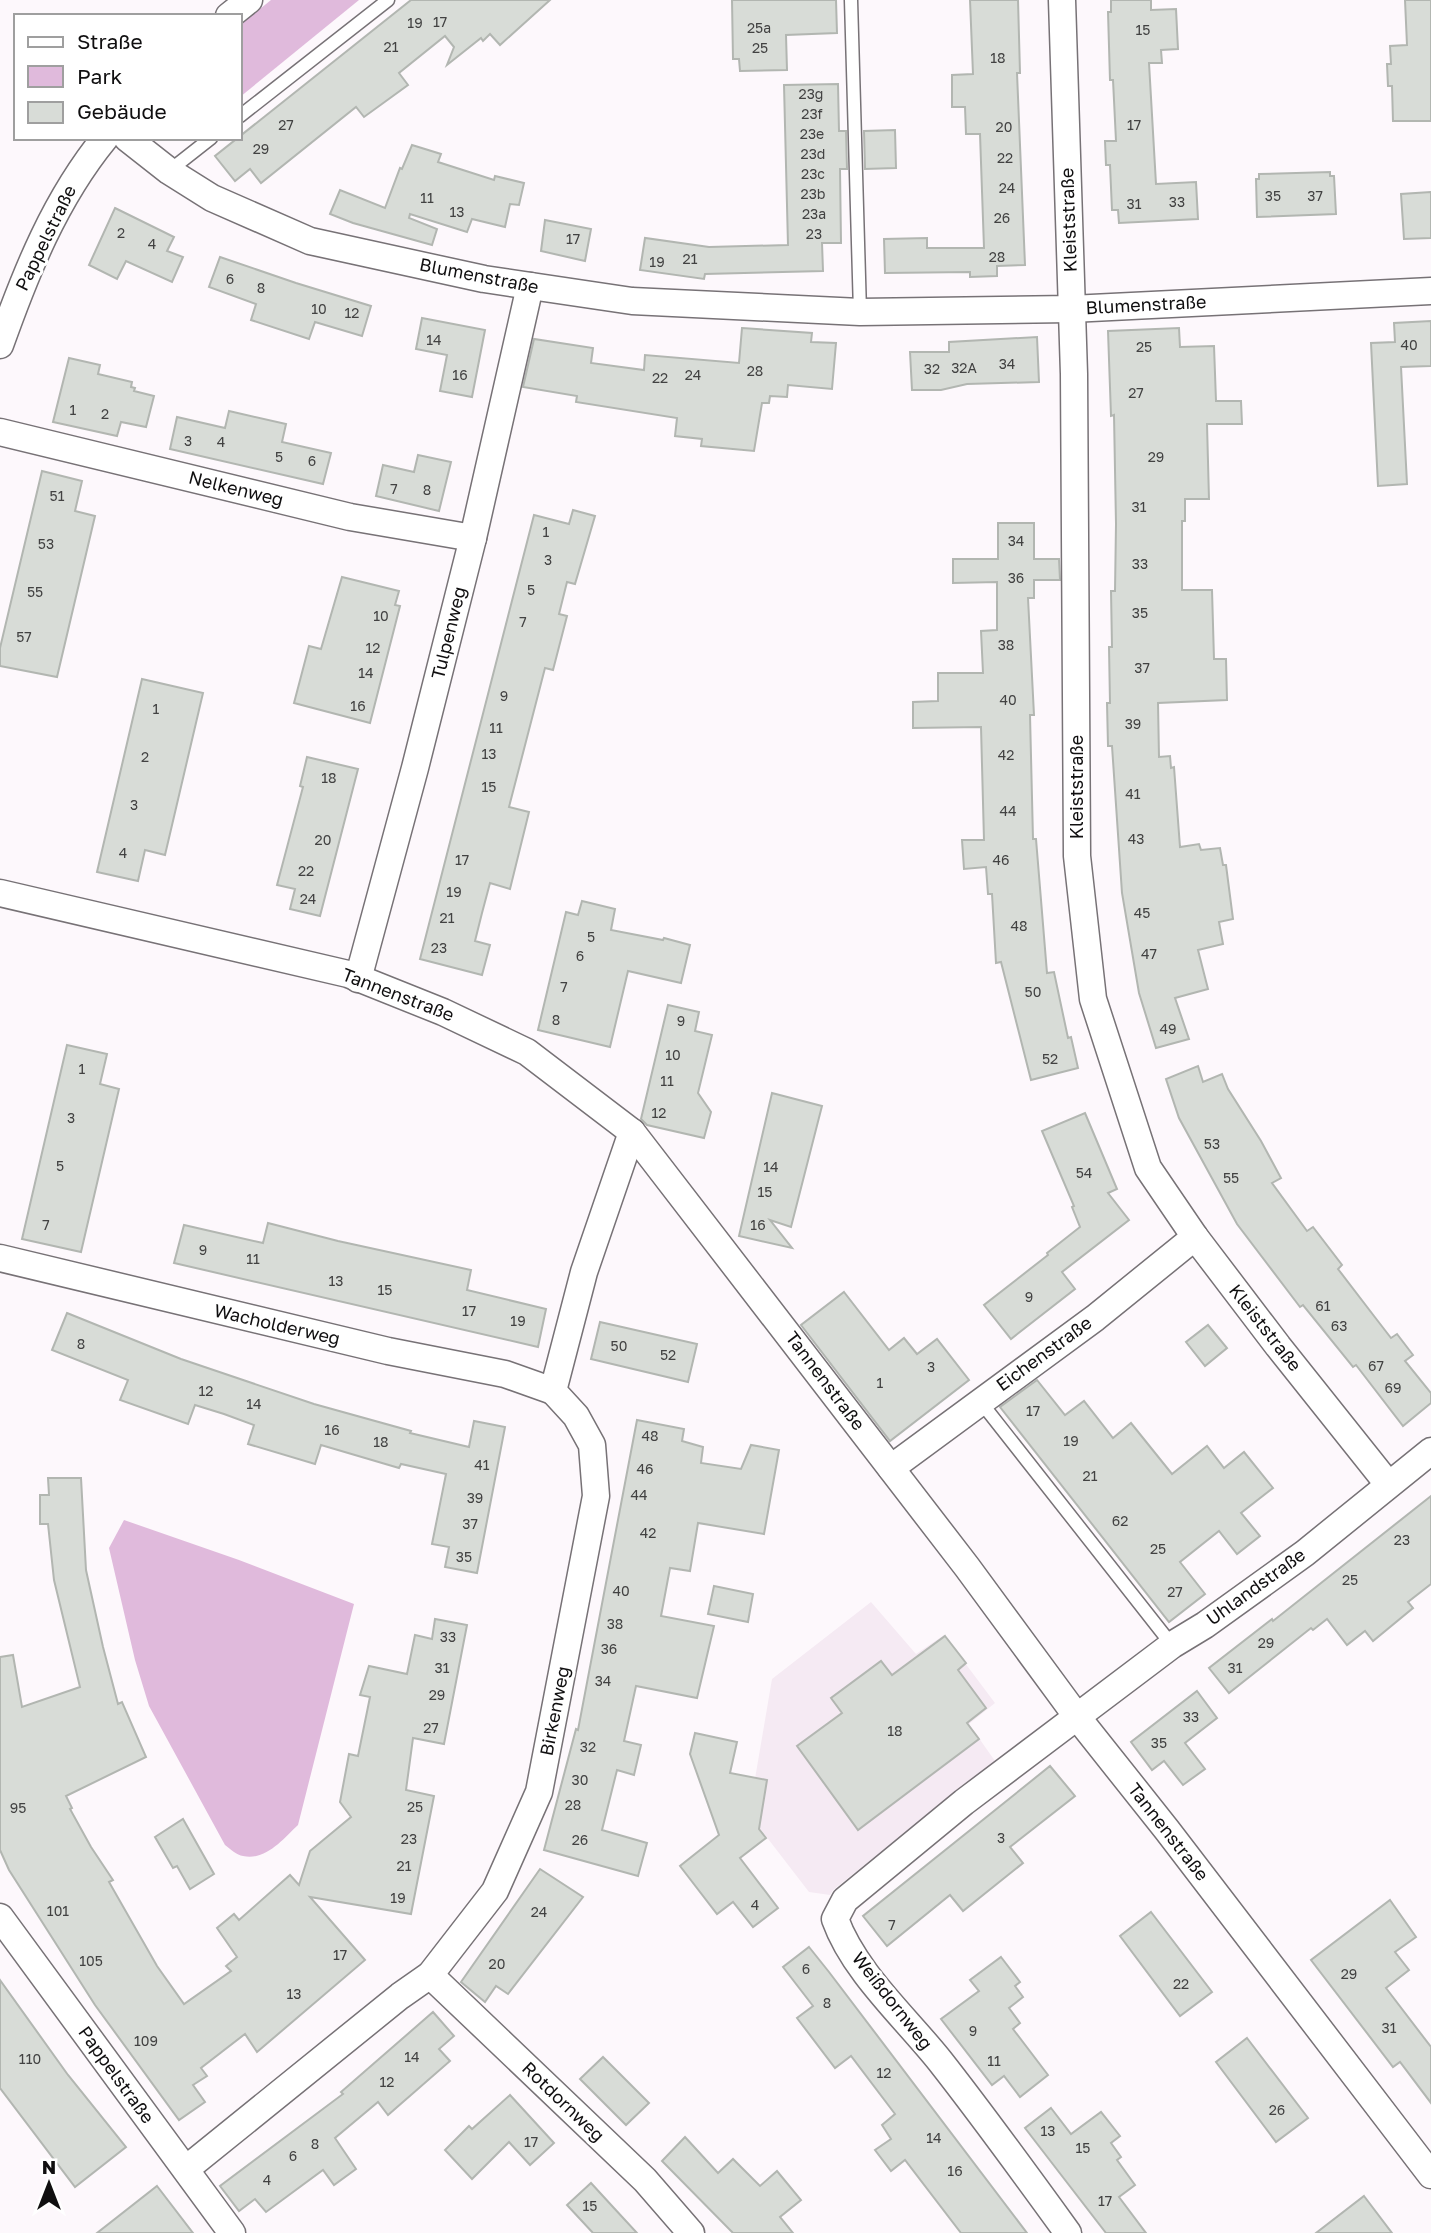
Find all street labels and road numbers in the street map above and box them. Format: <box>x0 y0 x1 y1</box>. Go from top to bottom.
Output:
street label: Kleiststraße <box>1055 167 1081 273</box>
street label: Pappelstraße <box>10 181 80 294</box>
street label: Blumenstraße <box>418 253 541 297</box>
street label: Blumenstraße <box>1085 290 1207 318</box>
street label: Nelkenweg <box>187 466 286 510</box>
street label: Tulpenweg <box>426 584 470 681</box>
street label: Kleiststraße <box>1065 735 1087 839</box>
street label: Tannenstraße <box>339 963 457 1025</box>
street label: Kleiststraße <box>1225 1279 1307 1375</box>
street label: Wacholderweg <box>212 1299 342 1349</box>
street label: Eichenstraße <box>991 1311 1096 1395</box>
street label: Tannenstraße <box>782 1327 870 1434</box>
street label: Uhlandstraße <box>1202 1543 1309 1629</box>
street label: Birkenweg <box>535 1664 573 1758</box>
street label: Tannenstraße <box>1124 1778 1214 1885</box>
street label: Weißdornweg <box>848 1947 938 2054</box>
street label: Pappelstraße <box>74 2022 159 2127</box>
street label: Rotdornweg <box>518 2057 609 2146</box>

